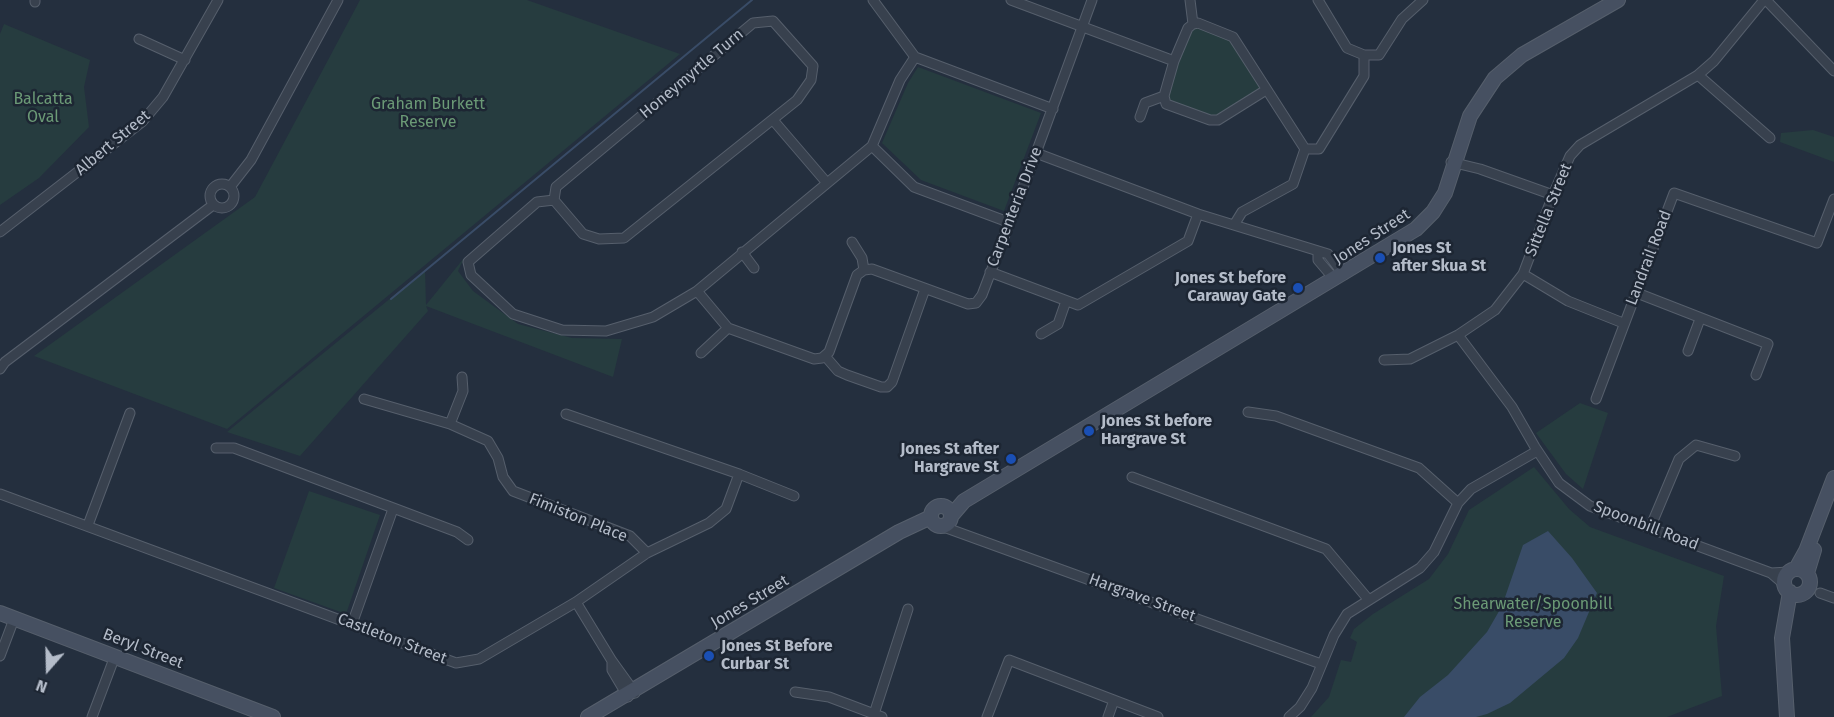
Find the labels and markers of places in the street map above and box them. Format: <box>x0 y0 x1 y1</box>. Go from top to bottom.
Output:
place label: Jones St after Skua St <box>1392 239 1486 277</box>
marker: Jones St after Skua St <box>1373 251 1387 265</box>
place label: Jones St before Caraway Gate <box>1175 269 1286 307</box>
marker: Jones St before Caraway Gate <box>1291 281 1305 295</box>
place label: Jones St before Hargrave St <box>1101 412 1212 450</box>
marker: Jones St before Hargrave St <box>1082 424 1096 438</box>
place label: Jones St after Hargrave St <box>900 440 999 478</box>
marker: Jones St after Hargrave St <box>1004 452 1018 466</box>
place label: Jones St Before Curbar St <box>721 637 832 675</box>
marker: Jones St Before Curbar St <box>702 649 716 663</box>

